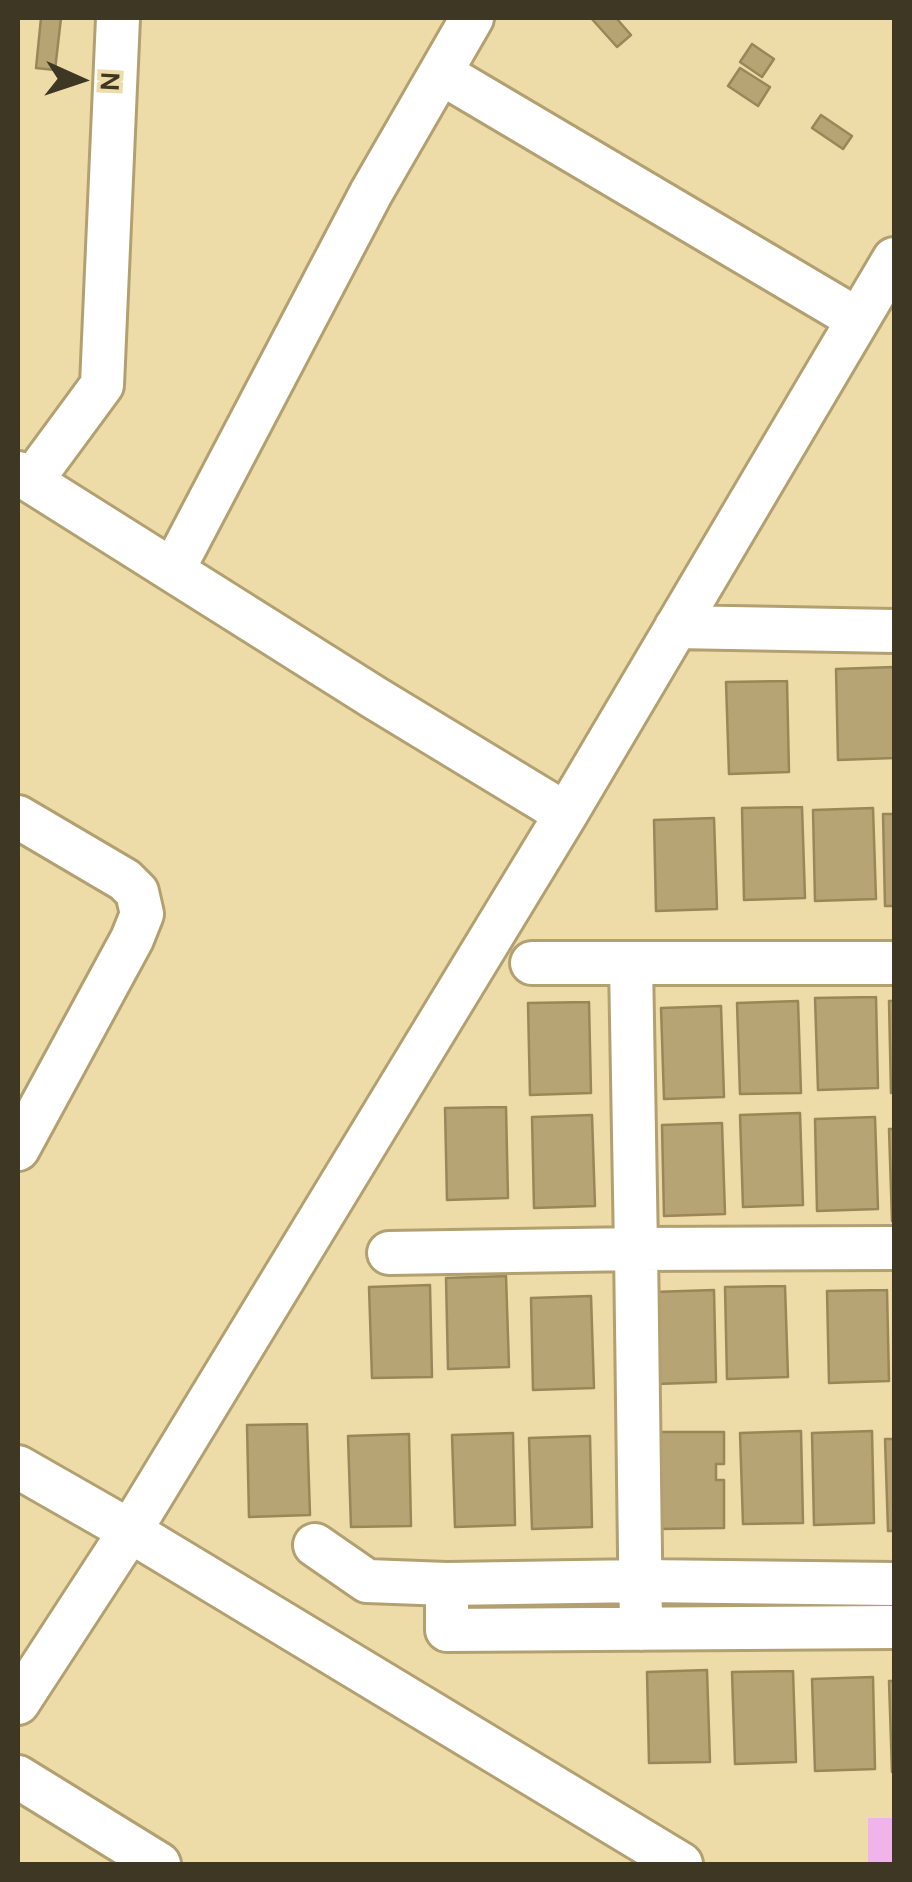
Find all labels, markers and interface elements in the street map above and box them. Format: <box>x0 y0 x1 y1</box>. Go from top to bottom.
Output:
north arrow <box>30 30 130 130</box>
text: N <box>93 71 127 92</box>

